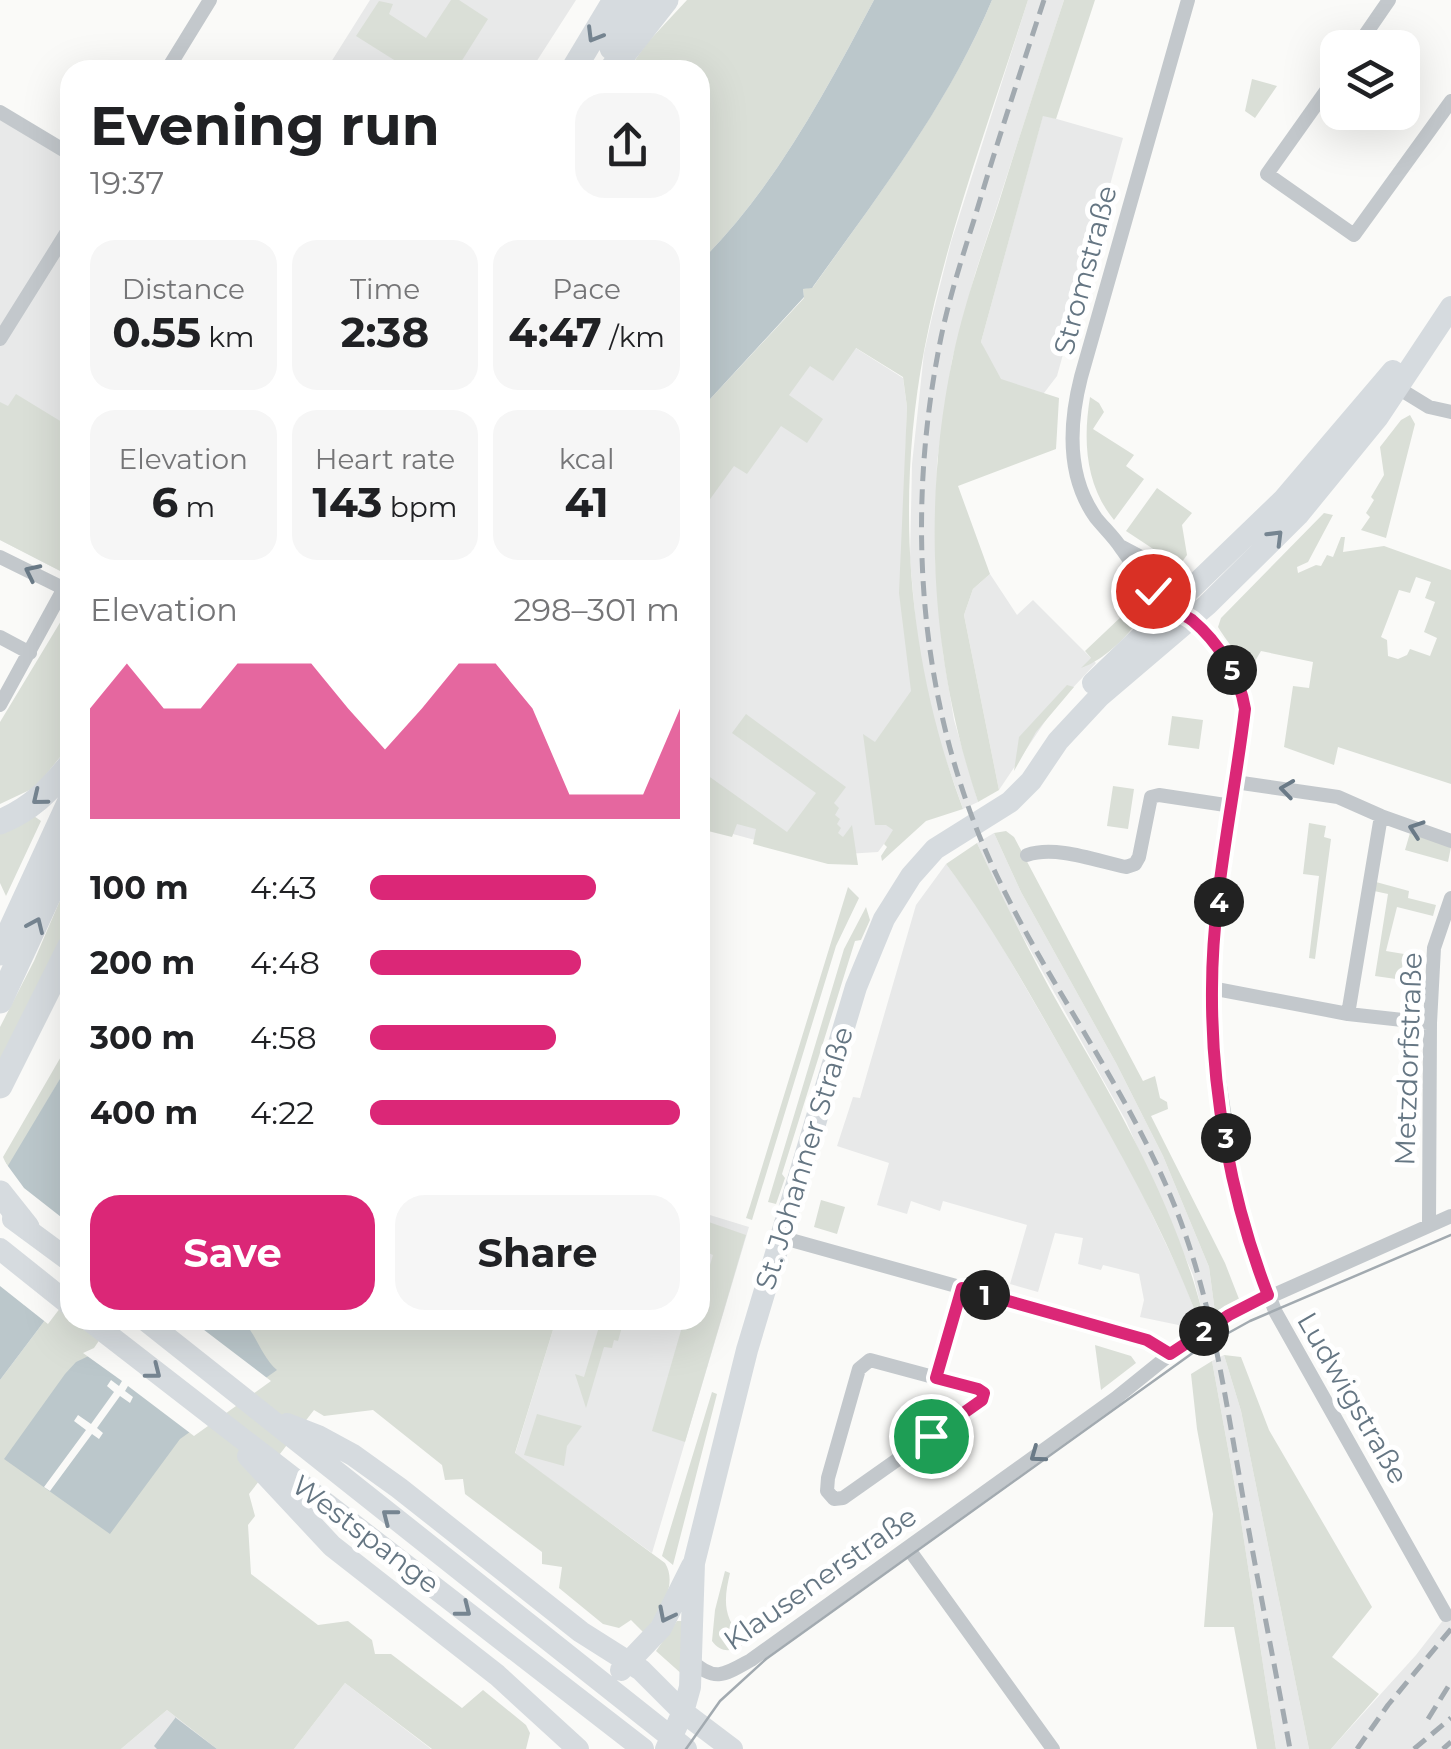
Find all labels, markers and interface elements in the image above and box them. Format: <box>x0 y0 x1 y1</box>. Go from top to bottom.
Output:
one-way arrow <box>587 24 606 42</box>
map controls <box>1320 30 1420 130</box>
button: layers <box>1320 30 1420 130</box>
text: Evening run <box>90 92 440 159</box>
button: share <box>575 93 680 198</box>
text: 19:37 <box>90 163 164 202</box>
street label: Stromstraße <box>1046 182 1124 358</box>
text: Distance <box>122 272 245 306</box>
text: Time <box>350 272 420 306</box>
text: Pace <box>552 272 621 306</box>
text: 0.55 <box>112 306 201 358</box>
text: 2:38 <box>341 306 429 358</box>
text: 4:47 <box>508 306 602 358</box>
text: km <box>201 320 254 354</box>
text: /km <box>602 320 665 354</box>
text: Elevation <box>119 442 248 476</box>
text: Heart rate <box>315 442 455 476</box>
text: kcal <box>559 442 615 476</box>
text: 6 <box>151 476 178 528</box>
text: 143 <box>312 476 382 528</box>
text: 41 <box>564 476 609 528</box>
text: m <box>178 490 215 524</box>
text: bpm <box>382 490 458 524</box>
one-way arrow <box>1264 531 1282 549</box>
pin <box>1111 549 1196 634</box>
icon: check <box>1126 564 1181 619</box>
one-way arrow <box>24 565 42 585</box>
text: Elevation <box>90 590 238 629</box>
text: 298–301 m <box>513 590 680 629</box>
pin: 5 <box>1207 645 1257 695</box>
text: 5 <box>1224 653 1240 687</box>
one-way arrow <box>1278 779 1295 800</box>
one-way arrow <box>32 786 50 804</box>
one-way arrow <box>1409 820 1426 840</box>
text: 100 m <box>90 868 189 907</box>
text: 4:43 <box>250 868 317 907</box>
pin: 4 <box>1194 877 1244 927</box>
text: 4 <box>1209 885 1229 919</box>
one-way arrow <box>24 917 44 935</box>
text: 200 m <box>90 943 195 982</box>
text: 4:48 <box>250 943 320 982</box>
street label: Metzdorfstraße <box>1387 952 1429 1166</box>
text: 300 m <box>90 1018 195 1057</box>
text: 4:58 <box>250 1018 317 1057</box>
street label: St. Johanner Straße <box>748 1022 860 1294</box>
text: 400 m <box>90 1093 198 1132</box>
text: 4:22 <box>250 1093 315 1132</box>
pin: 3 <box>1201 1113 1251 1163</box>
text: 3 <box>1218 1121 1234 1155</box>
button: Save <box>90 1195 375 1310</box>
button: Share <box>395 1195 680 1310</box>
pin: 1 <box>960 1270 1010 1320</box>
text: 1 <box>980 1278 990 1312</box>
pin: 2 <box>1179 1306 1229 1356</box>
street label: Ludwigstraße <box>1290 1306 1416 1490</box>
text: 2 <box>1196 1314 1212 1348</box>
one-way arrow <box>143 1360 161 1377</box>
pin <box>889 1394 974 1479</box>
icon: arrive <box>904 1409 959 1464</box>
one-way arrow <box>1029 1443 1048 1461</box>
street label: Westspange <box>286 1468 446 1600</box>
street label: Klausenerstraße <box>717 1499 923 1657</box>
one-way arrow <box>383 1510 401 1528</box>
one-way arrow <box>453 1598 471 1615</box>
one-way arrow <box>659 1605 678 1623</box>

